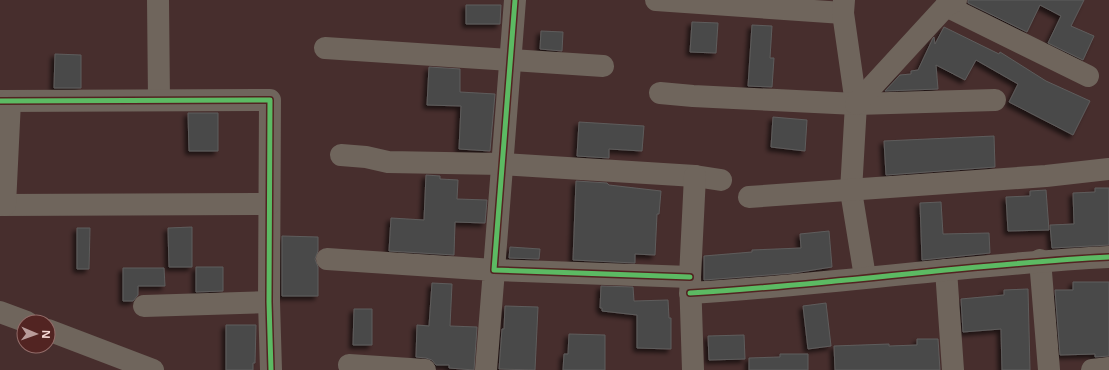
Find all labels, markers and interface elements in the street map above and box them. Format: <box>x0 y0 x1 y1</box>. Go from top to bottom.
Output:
north arrow <box>16 314 56 354</box>
text: N <box>39 330 54 339</box>

